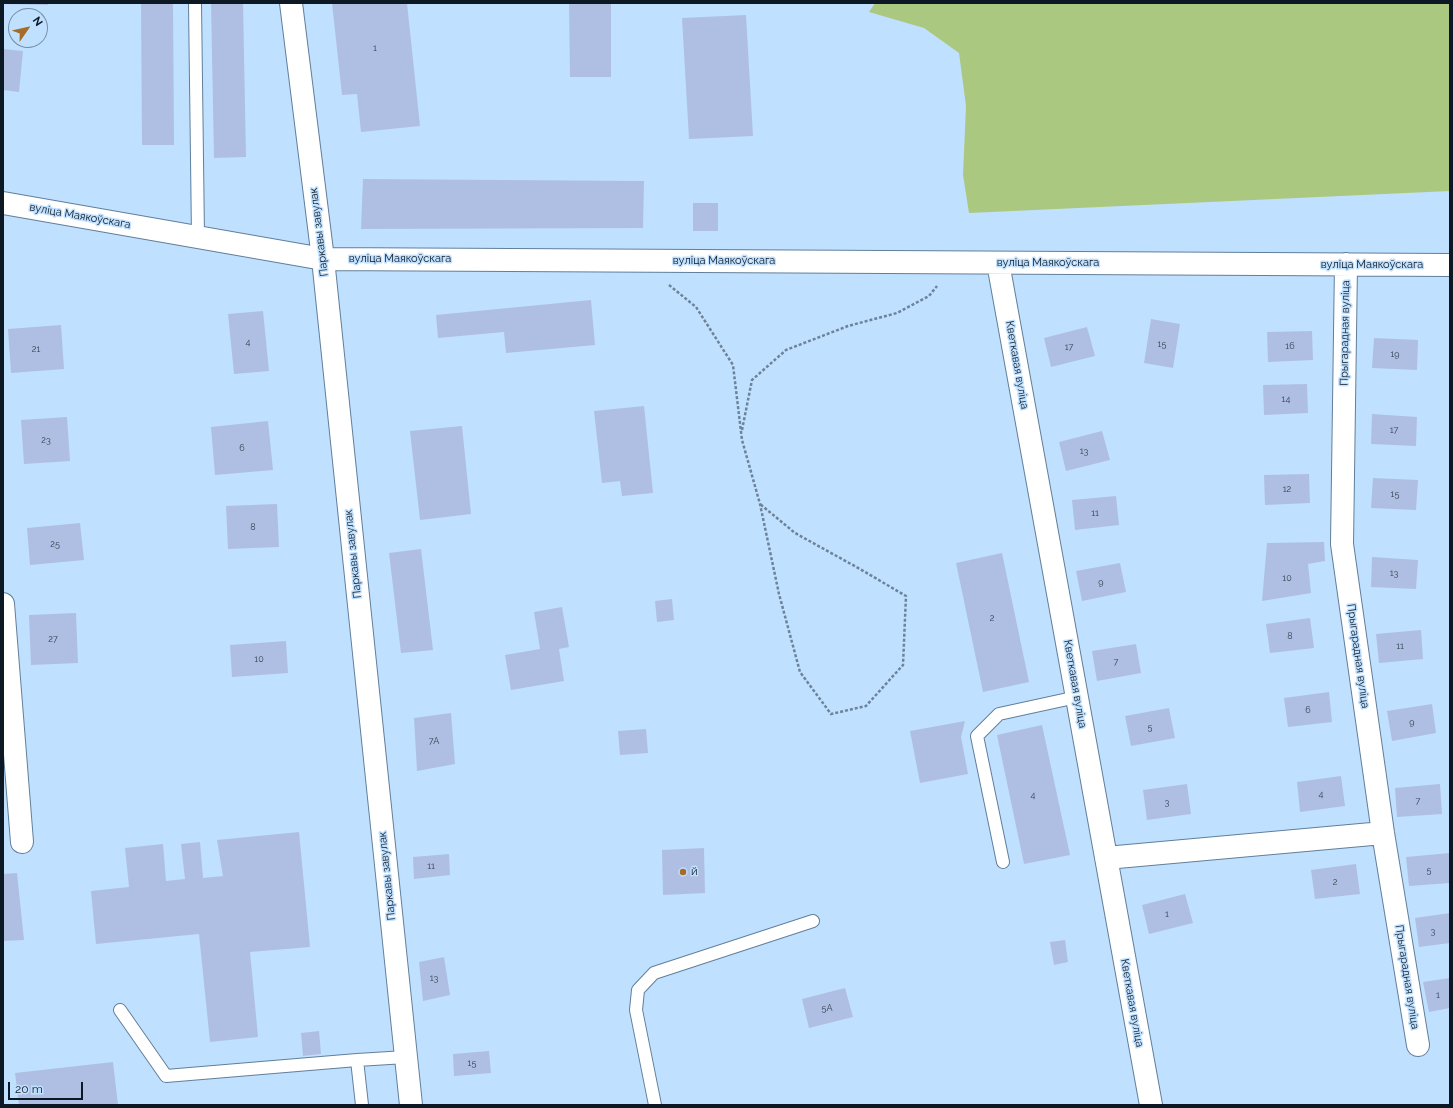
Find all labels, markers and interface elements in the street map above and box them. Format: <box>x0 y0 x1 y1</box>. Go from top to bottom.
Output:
north arrow <box>8 8 48 48</box>
text: N <box>30 14 45 29</box>
house number: 1 <box>373 43 377 53</box>
street label: Паркавы завулак <box>307 187 331 277</box>
street label: вуліца Маякоўскага <box>28 201 132 231</box>
street label: вуліца Маякоўскага <box>349 252 451 266</box>
street label: вуліца Маякоўскага <box>673 254 775 268</box>
street label: вуліца Маякоўскага <box>997 256 1099 270</box>
street label: вуліца Маякоўскага <box>1321 258 1423 272</box>
street label: Прыгарадная вуліца <box>1337 280 1353 386</box>
street label: Кветкавая вуліца <box>1003 320 1031 410</box>
house number: 4 <box>246 337 250 347</box>
house number: 15 <box>1158 339 1166 349</box>
house number: 16 <box>1285 341 1295 351</box>
house number: 17 <box>1065 342 1073 352</box>
house number: 21 <box>32 344 40 354</box>
house number: 19 <box>1390 349 1400 359</box>
house number: 14 <box>1282 394 1290 404</box>
house number: 17 <box>1390 425 1398 435</box>
house number: 23 <box>41 435 51 445</box>
house number: 6 <box>239 443 245 453</box>
house number: 13 <box>1080 446 1088 456</box>
house number: 12 <box>1283 484 1291 494</box>
house number: 15 <box>1391 489 1399 499</box>
house number: 11 <box>1091 508 1099 518</box>
street label: Паркавы завулак <box>342 509 364 599</box>
house number: 8 <box>250 522 256 532</box>
house number: 25 <box>50 539 60 549</box>
house number: 13 <box>1390 568 1398 578</box>
house number: 10 <box>1282 573 1292 583</box>
house number: 9 <box>1098 577 1104 587</box>
street label: Прыгарадная вуліца <box>1344 603 1372 709</box>
house number: 2 <box>990 613 994 623</box>
house number: 8 <box>1287 631 1293 641</box>
house number: 27 <box>48 634 58 644</box>
street label: Кветкавая вуліца <box>1061 639 1089 729</box>
house number: 11 <box>1396 641 1404 651</box>
house number: 10 <box>254 654 264 664</box>
house number: 7 <box>1114 657 1118 667</box>
house number: 6 <box>1305 705 1311 715</box>
house number: 9 <box>1409 717 1415 727</box>
house number: 5 <box>1148 722 1152 732</box>
house number: 7А <box>429 736 439 746</box>
house number: 4 <box>1319 789 1323 799</box>
house number: 4 <box>1031 790 1035 800</box>
house number: 7 <box>1416 796 1420 806</box>
house number: 3 <box>1165 797 1169 807</box>
street label: Паркавы завулак <box>376 831 398 921</box>
house number: 11 <box>427 861 435 871</box>
place label: й <box>691 865 698 879</box>
house number: 5 <box>1427 865 1431 875</box>
marker: й <box>678 867 688 877</box>
house number: 2 <box>1333 877 1337 887</box>
house number: 1 <box>1165 909 1169 919</box>
street label: Прыгарадная вуліца <box>1392 924 1422 1030</box>
house number: 3 <box>1431 926 1435 936</box>
street label: Кветкавая вуліца <box>1118 958 1146 1048</box>
house number: 13 <box>430 973 438 983</box>
house number: 1 <box>1436 990 1440 1000</box>
house number: 5А <box>822 1003 832 1013</box>
house number: 15 <box>468 1058 476 1068</box>
scale bar <box>10 1074 85 1100</box>
text: 20 m <box>15 1082 43 1096</box>

